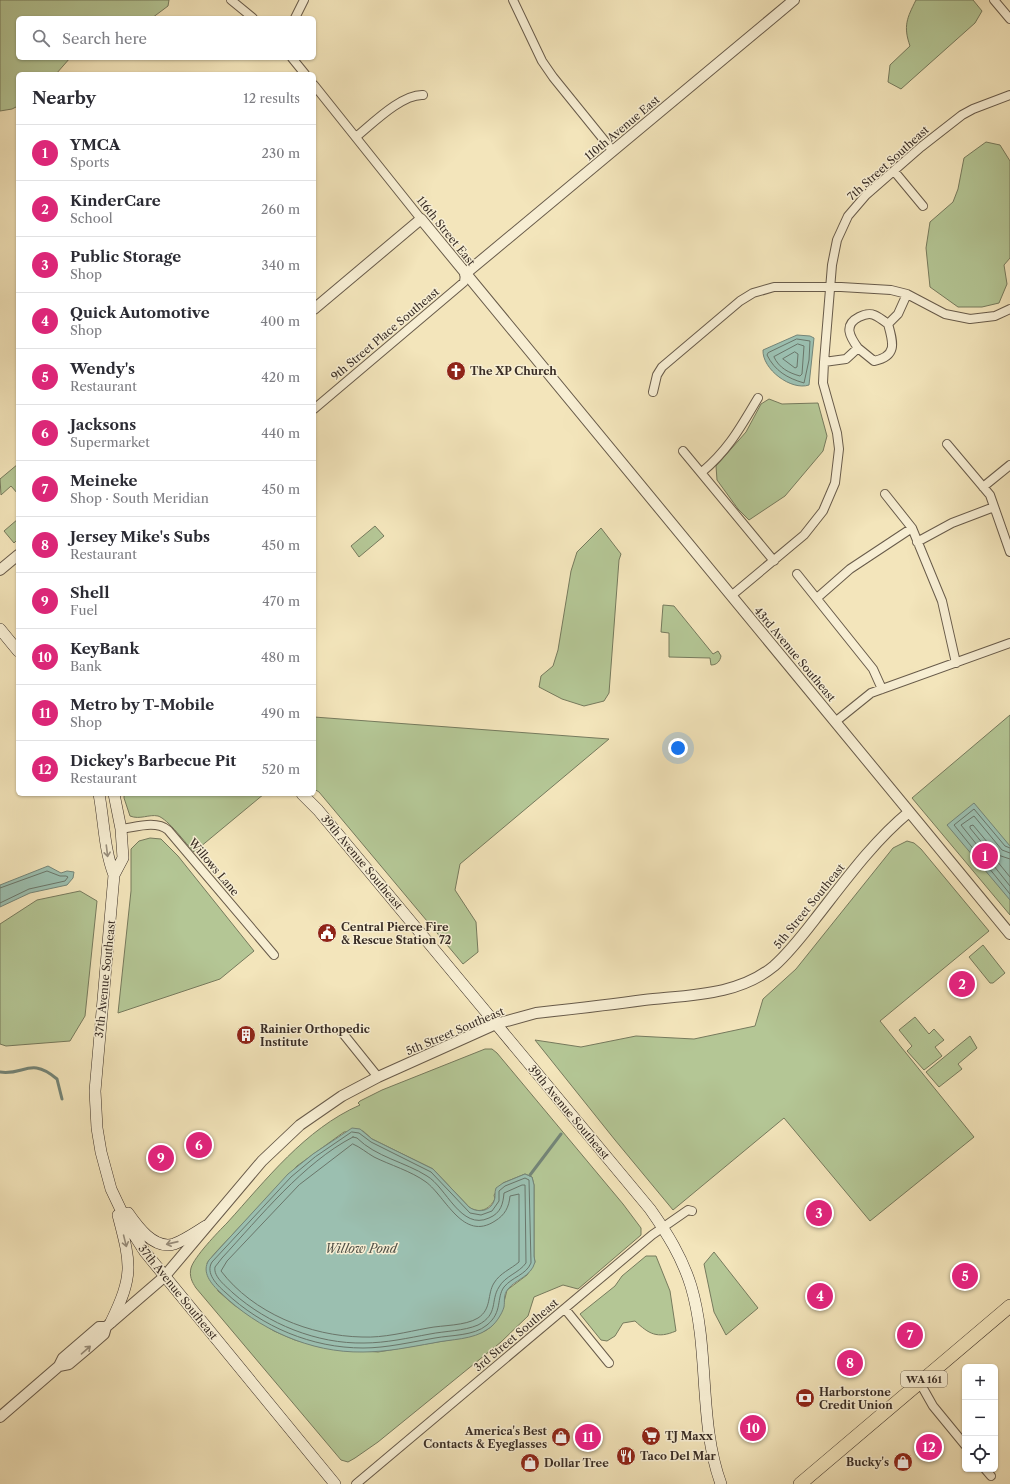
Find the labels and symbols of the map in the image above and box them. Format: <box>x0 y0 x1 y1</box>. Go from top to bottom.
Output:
street label: 110th Avenue East <box>582 93 662 163</box>
street label: 7th Street Southeast <box>844 123 932 203</box>
street label: 116th Street East <box>414 193 478 269</box>
street label: 9th Street Place Southeast <box>328 285 442 383</box>
church icon: The XP Church <box>445 360 467 382</box>
place label: The XP Church <box>470 364 557 378</box>
street label: 43rd Avenue Southeast <box>751 604 839 704</box>
your location <box>668 738 688 758</box>
street label: 39th Avenue Southeast <box>318 812 406 912</box>
street label: Willows Lane <box>185 835 242 899</box>
pin: 1 <box>972 841 998 871</box>
one-way arrow <box>103 844 111 857</box>
street label: 5th Street Southeast <box>770 861 848 951</box>
street label: 37th Avenue Southeast <box>92 919 118 1039</box>
place label: Central Pierce Fire & Rescue Station 72 <box>341 920 452 947</box>
public building icon: Central Pierce Fire & Rescue Station 72 <box>316 922 338 944</box>
pin: 2 <box>949 969 975 999</box>
street label: 5th Street Southeast <box>404 1004 506 1058</box>
place label: Rainier Orthopedic Institute <box>260 1022 370 1049</box>
building icon: Rainier Orthopedic Institute <box>235 1024 257 1046</box>
street label: 39th Avenue Southeast <box>525 1062 613 1162</box>
pin: 6 <box>186 1130 212 1160</box>
pin: 9 <box>148 1143 174 1173</box>
pin: 3 <box>806 1198 832 1228</box>
one-way arrow <box>121 1234 129 1247</box>
one-way arrow <box>165 1239 178 1247</box>
water label: Willow Pond <box>325 1241 399 1256</box>
street label: 37th Avenue Southeast <box>135 1242 221 1342</box>
pin: 5 <box>952 1261 978 1291</box>
pin: 4 <box>807 1281 833 1311</box>
street label: 3rd Street Southeast <box>471 1296 561 1374</box>
pin: 7 <box>897 1320 923 1350</box>
one-way arrow <box>81 1346 91 1355</box>
pin: 8 <box>837 1348 863 1378</box>
road number: WA 161 <box>901 1371 947 1387</box>
place label: Harborstone Credit Union <box>819 1385 893 1412</box>
bank icon: Harborstone Credit Union <box>794 1387 816 1409</box>
pin: 10 <box>740 1413 766 1443</box>
pin: 11 <box>575 1422 601 1452</box>
place label: America's Best Contacts & Eyeglasses <box>423 1424 548 1451</box>
supermarket icon: TJ Maxx <box>640 1425 662 1447</box>
shop icon: America's Best Contacts & Eyeglasses <box>550 1426 572 1448</box>
place label: TJ Maxx <box>665 1429 714 1443</box>
pin: 12 <box>916 1432 942 1462</box>
restaurant icon: Taco Del Mar <box>615 1445 637 1467</box>
place label: Taco Del Mar <box>640 1449 717 1463</box>
shop icon: Bucky's <box>892 1451 914 1473</box>
shop icon: Dollar Tree <box>519 1452 541 1474</box>
place label: Bucky's <box>846 1455 889 1469</box>
place label: Dollar Tree <box>544 1456 609 1470</box>

